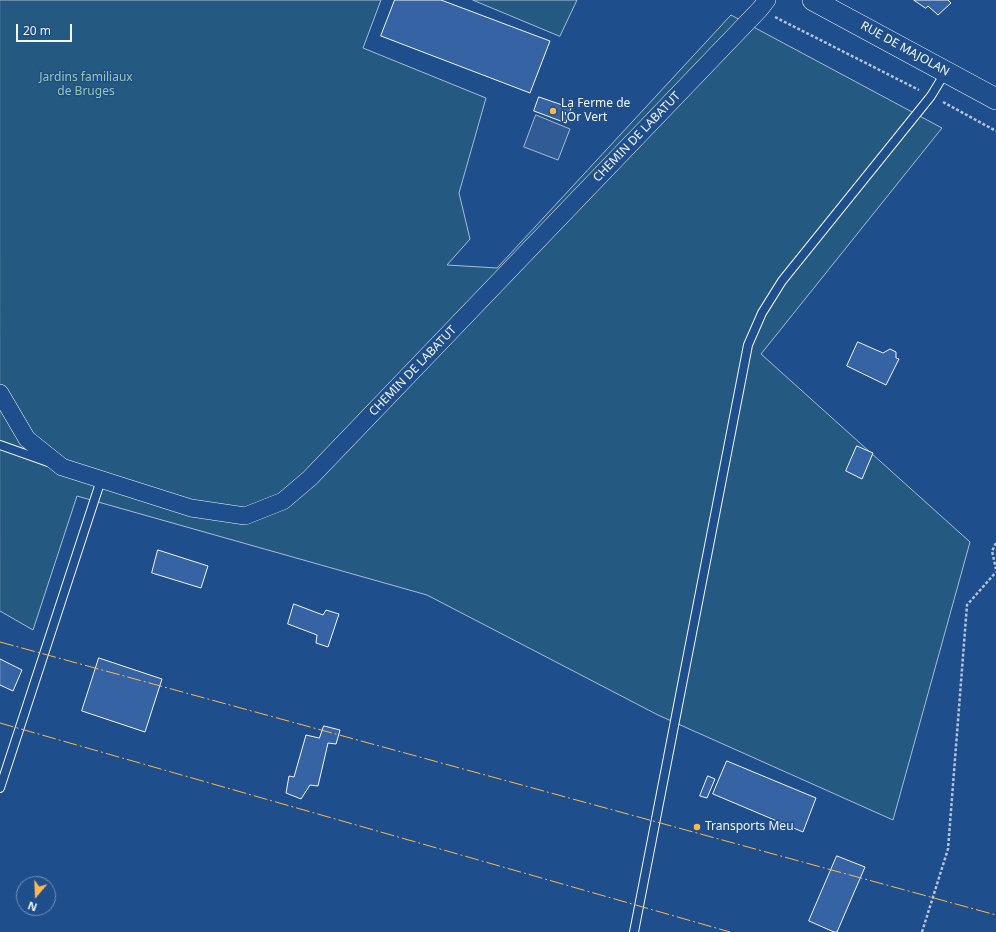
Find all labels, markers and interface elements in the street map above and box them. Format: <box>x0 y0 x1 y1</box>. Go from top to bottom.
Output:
scale bar <box>18 16 74 42</box>
street label: RUE DE MAJOLAN <box>858 19 952 79</box>
text: 20 m <box>23 22 51 39</box>
park label: Jardins familiaux de Bruges <box>39 71 133 99</box>
street label: CHEMIN DE LABATUT <box>590 89 684 185</box>
place label: La Ferme de l'Or Vert <box>561 97 630 125</box>
marker: La Ferme de l'Or Vert <box>548 106 558 116</box>
street label: CHEMIN DE LABATUT <box>366 323 460 419</box>
place label: Transports Meu <box>705 820 794 834</box>
marker: Transports Meu <box>692 822 702 832</box>
north arrow <box>16 876 56 916</box>
text: N <box>26 898 39 915</box>

